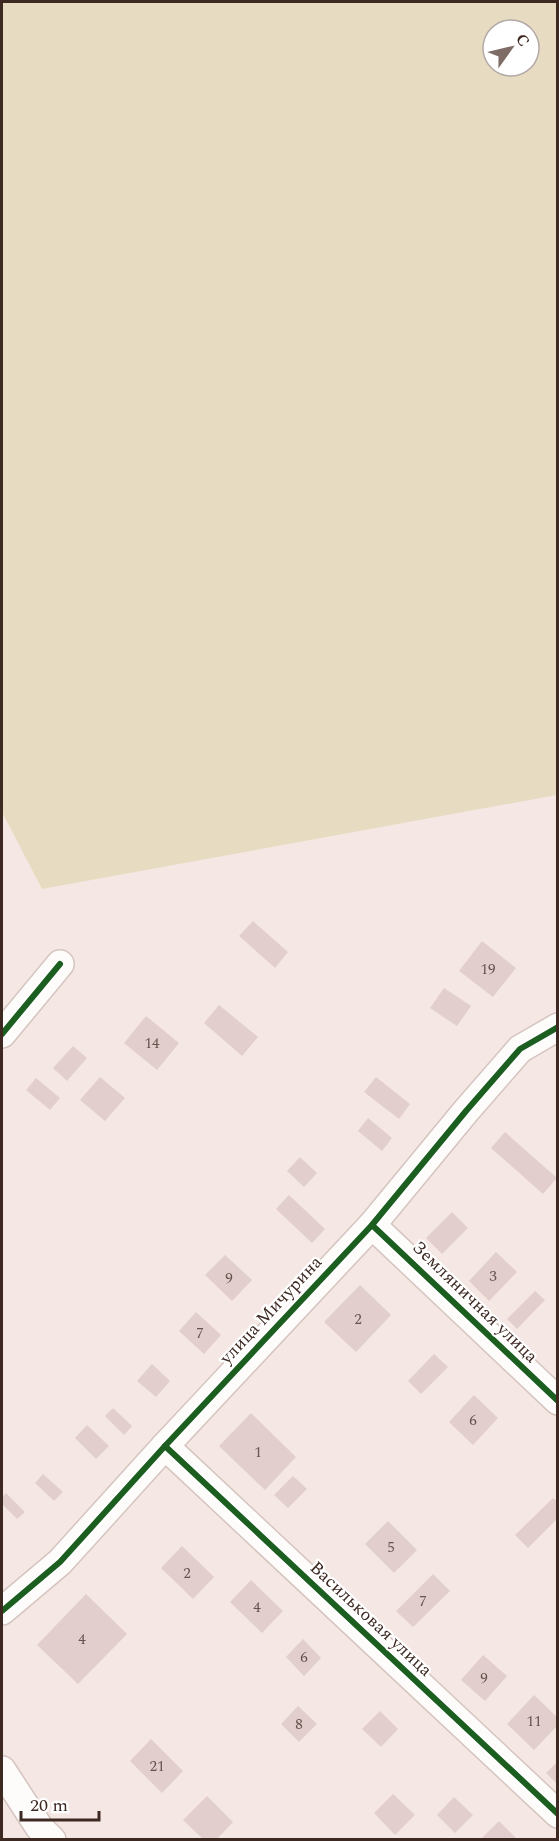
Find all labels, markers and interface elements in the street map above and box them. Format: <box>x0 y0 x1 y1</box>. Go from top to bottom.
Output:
north arrow <box>481 18 541 78</box>
text: С <box>509 29 536 52</box>
house number: 19 <box>480 958 496 981</box>
house number: 14 <box>144 1032 160 1055</box>
street label: Земляничная улица <box>406 1235 544 1369</box>
street label: улица Мичурина <box>213 1249 329 1371</box>
house number: 3 <box>489 1265 497 1288</box>
house number: 9 <box>225 1267 233 1290</box>
house number: 2 <box>354 1308 362 1331</box>
house number: 7 <box>196 1322 204 1345</box>
house number: 6 <box>469 1409 477 1432</box>
house number: 1 <box>254 1441 262 1464</box>
house number: 5 <box>387 1536 395 1559</box>
street label: Васильковая улица <box>304 1555 439 1683</box>
house number: 2 <box>183 1562 191 1585</box>
house number: 7 <box>419 1590 427 1613</box>
house number: 4 <box>253 1596 261 1619</box>
house number: 4 <box>78 1628 86 1651</box>
house number: 6 <box>300 1646 308 1669</box>
house number: 9 <box>480 1667 488 1690</box>
house number: 11 <box>526 1710 542 1733</box>
house number: 8 <box>295 1713 303 1736</box>
house number: 21 <box>149 1755 165 1778</box>
scale bar <box>21 1784 99 1822</box>
text: 20 m <box>30 1792 68 1819</box>

